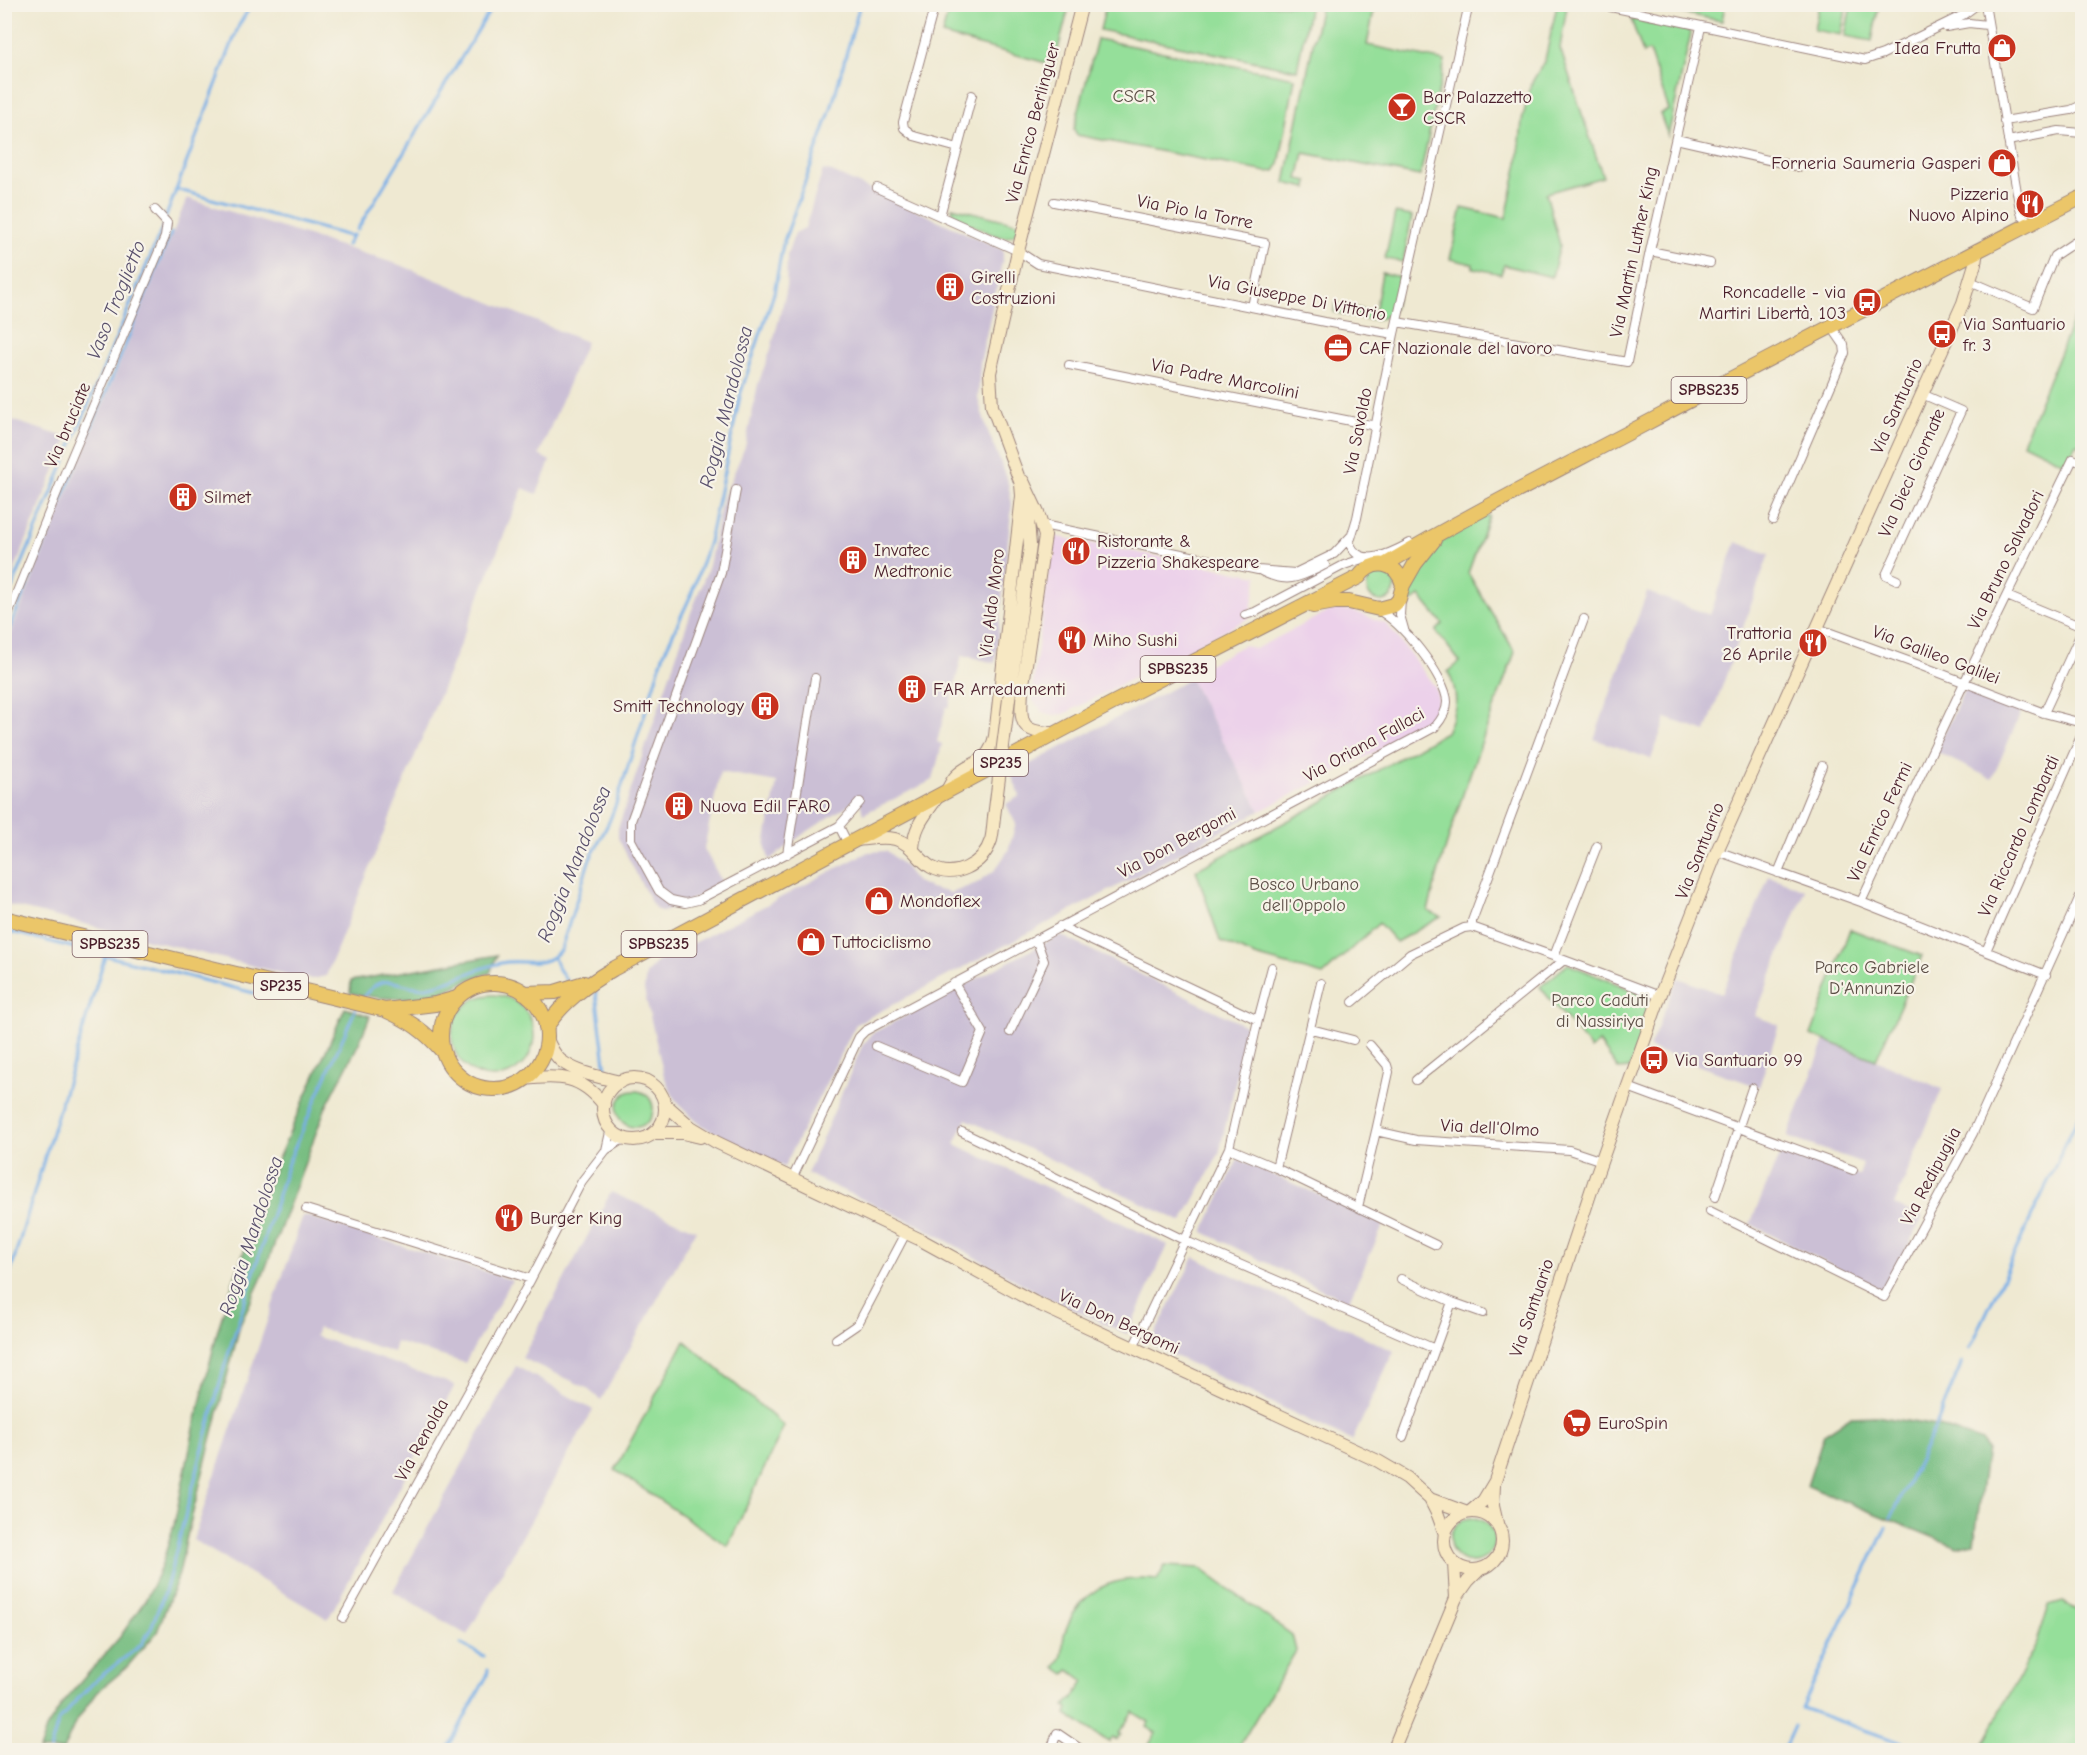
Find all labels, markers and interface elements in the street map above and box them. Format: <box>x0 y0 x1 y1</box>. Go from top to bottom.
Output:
shop icon: Idea Frutta <box>1986 32 2018 64</box>
place label: Idea Frutta <box>1894 38 1981 59</box>
street label: Via Enrico Berlinguer <box>1001 40 1065 206</box>
park label: CSCR <box>1113 86 1156 107</box>
place label: Bar Palazzetto CSCR <box>1423 87 1532 129</box>
bar icon: Bar Palazzetto CSCR <box>1386 91 1418 123</box>
shop icon: Forneria Saumeria Gasperi <box>1986 147 2018 179</box>
place label: Forneria Saumeria Gasperi <box>1771 153 1981 174</box>
street label: Via Martin Luther King <box>1606 165 1662 339</box>
place label: Pizzeria Nuovo Alpino <box>1908 184 2009 226</box>
restaurant icon: Pizzeria Nuovo Alpino <box>2014 188 2046 220</box>
street label: Via Pio la Torre <box>1135 190 1255 234</box>
water label: Vaso Troglietto <box>82 237 150 363</box>
place label: Girelli Costruzioni <box>971 267 1056 309</box>
street label: Via Giuseppe Di Vittorio <box>1206 270 1388 326</box>
building icon: Girelli Costruzioni <box>934 271 966 303</box>
place label: Roncadelle - via Martiri Libertà, 103 <box>1699 282 1846 324</box>
bus stop icon: Roncadelle - via Martiri Libertà, 103 <box>1851 286 1883 318</box>
place label: Via Santuario fr. 3 <box>1962 314 2066 356</box>
bus stop icon: Via Santuario fr. 3 <box>1926 318 1958 350</box>
water label: Roggia Mandolossa <box>695 324 757 490</box>
office icon: CAF Nazionale del lavoro <box>1322 332 1354 364</box>
place label: CAF Nazionale del lavoro <box>1359 338 1552 359</box>
street label: Via Padre Marcolini <box>1149 354 1301 404</box>
street label: Via Santuario <box>1867 355 1927 457</box>
road number: SPBS235 <box>1672 377 1746 403</box>
street label: Via bruciate <box>41 379 95 471</box>
street label: Via Savoldo <box>1339 386 1377 476</box>
street label: Via Dieci Giornate <box>1874 405 1950 541</box>
building icon: Silmet <box>167 481 199 513</box>
place label: Silmet <box>204 487 252 508</box>
street label: Via Bruno Salvadori <box>1963 487 2049 633</box>
place label: Ristorante & Pizzeria Shakespeare <box>1097 531 1259 573</box>
restaurant icon: Ristorante & Pizzeria Shakespeare <box>1060 535 1092 567</box>
place label: Invatec Medtronic <box>874 540 952 582</box>
building icon: Invatec Medtronic <box>837 544 869 576</box>
street label: Via Aldo Moro <box>975 547 1009 659</box>
street label: Via Galileo Galilei <box>1869 621 2003 689</box>
place label: Trattoria 26 Aprile <box>1723 623 1792 665</box>
restaurant icon: Miho Sushi <box>1056 624 1088 656</box>
restaurant icon: Trattoria 26 Aprile <box>1797 627 1829 659</box>
place label: Miho Sushi <box>1093 630 1178 651</box>
road number: SPBS235 <box>1140 656 1216 682</box>
building icon: FAR Arredamenti <box>896 673 928 705</box>
place label: FAR Arredamenti <box>933 679 1066 700</box>
building icon: Smitt Technology <box>749 690 781 722</box>
place label: Smitt Technology <box>613 696 745 717</box>
street label: Via Oriana Fallaci <box>1300 703 1428 787</box>
road number: SP235 <box>974 750 1028 776</box>
street label: Via Riccardo Lombardi <box>1974 752 2064 920</box>
street label: Via Enrico Fermi <box>1843 759 1917 885</box>
water label: Roggia Mandolossa <box>532 783 616 945</box>
building icon: Nuova Edil FARO <box>663 790 695 822</box>
place label: Nuova Edil FARO <box>700 796 830 817</box>
street label: Via Santuario <box>1671 799 1729 903</box>
street label: Via Don Bergomi <box>1114 803 1240 883</box>
park label: Bosco Urbano dell'Oppolo <box>1249 874 1359 916</box>
shop icon: Mondoflex <box>863 885 895 917</box>
place label: Mondoflex <box>900 891 981 912</box>
shop icon: Tuttociclismo <box>795 926 827 958</box>
road number: SPBS235 <box>72 931 148 957</box>
road number: SPBS235 <box>622 931 696 957</box>
place label: Tuttociclismo <box>832 932 931 953</box>
park label: Parco Gabriele D'Annunzio <box>1815 957 1929 999</box>
road number: SP235 <box>254 973 308 999</box>
park label: Parco Caduti di Nassiriya <box>1551 990 1649 1032</box>
bus stop icon: Via Santuario 99 <box>1638 1044 1670 1076</box>
place label: Via Santuario 99 <box>1675 1050 1803 1071</box>
street label: Via dell'Olmo <box>1440 1115 1540 1141</box>
street label: Via Redipuglia <box>1896 1123 1966 1229</box>
water label: Roggia Mandolossa <box>214 1153 288 1319</box>
restaurant icon: Burger King <box>493 1202 525 1234</box>
place label: Burger King <box>530 1208 622 1229</box>
street label: Via Santuario <box>1505 1256 1559 1360</box>
street label: Via Don Bergomi <box>1055 1285 1183 1359</box>
street label: Via Renolda <box>391 1395 453 1485</box>
supermarket icon: EuroSpin <box>1561 1407 1593 1439</box>
place label: EuroSpin <box>1598 1413 1668 1434</box>

